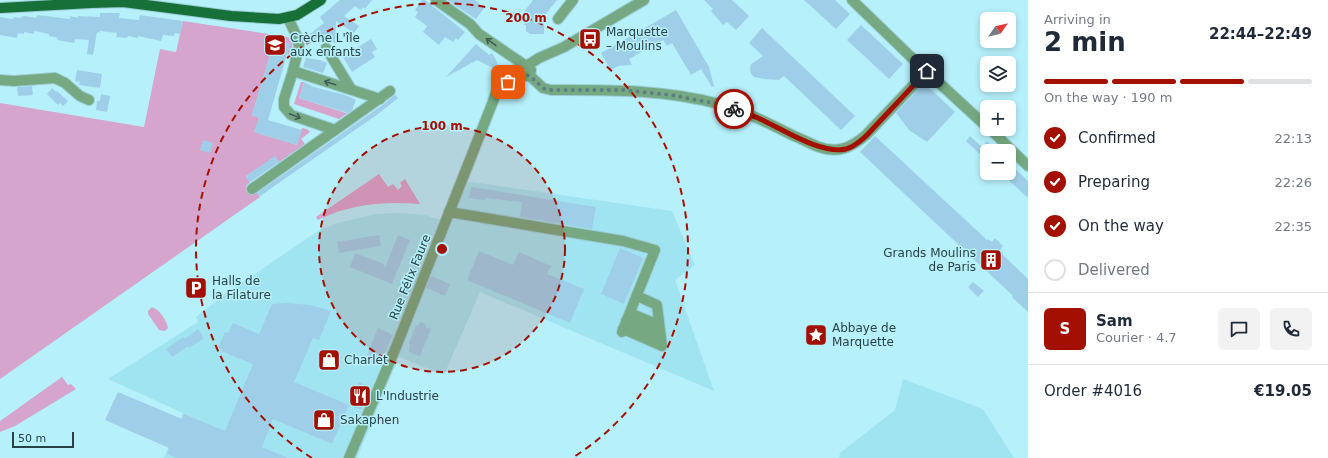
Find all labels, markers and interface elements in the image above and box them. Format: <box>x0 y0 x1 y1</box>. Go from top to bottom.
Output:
text: 200 m <box>505 11 547 25</box>
north arrow <box>980 12 1016 48</box>
map controls <box>980 12 1016 180</box>
text: Arriving in <box>1044 12 1111 27</box>
place label: Marquette – Moulins <box>606 25 668 53</box>
text: 22:44–22:49 <box>1209 25 1312 43</box>
bus stop icon: Marquette – Moulins <box>577 26 603 52</box>
text: 2 min <box>1044 27 1126 57</box>
place label: Crèche L'île aux enfants <box>290 31 361 59</box>
school or university icon: Crèche L'île aux enfants <box>262 32 288 58</box>
one-way arrow <box>486 38 497 46</box>
pin <box>910 54 944 88</box>
button: layers <box>980 56 1016 92</box>
icon: home <box>916 60 938 82</box>
pin <box>491 65 525 99</box>
icon: bag <box>497 71 519 93</box>
one-way arrow <box>324 78 336 86</box>
courier <box>714 89 754 129</box>
text: On the way · 190 m <box>1044 90 1172 105</box>
icon: bike <box>723 98 745 120</box>
button: + <box>980 100 1016 136</box>
one-way arrow <box>289 113 301 121</box>
text: 100 m <box>421 119 463 133</box>
icon: check <box>1044 127 1066 149</box>
text: Confirmed <box>1078 129 1156 147</box>
text: 22:13 <box>1275 131 1312 146</box>
button: − <box>980 144 1016 180</box>
icon: check <box>1044 171 1066 193</box>
text: Preparing <box>1078 173 1150 191</box>
text: 22:26 <box>1275 175 1312 190</box>
icon: check <box>1044 215 1066 237</box>
text: On the way <box>1078 217 1164 235</box>
text: 22:35 <box>1275 219 1312 234</box>
street label: Rue Félix Faure <box>387 232 433 322</box>
centre of rings <box>435 242 449 256</box>
place label: Grands Moulins de Paris <box>883 246 976 274</box>
building icon: Grands Moulins de Paris <box>978 247 1004 273</box>
text: Delivered <box>1078 261 1150 279</box>
place label: Halls de la Filature <box>212 274 271 302</box>
parking icon: Halls de la Filature <box>183 275 209 301</box>
button: chat <box>1218 308 1260 350</box>
button: phone <box>1270 308 1312 350</box>
text: Sam <box>1096 312 1133 330</box>
text: S <box>1060 320 1070 338</box>
place label: Abbaye de Marquette <box>832 321 896 349</box>
place icon: Abbaye de Marquette <box>803 322 829 348</box>
text: Courier · 4.7 <box>1096 330 1177 345</box>
shop icon: Charlet <box>316 347 342 373</box>
place label: Charlet <box>344 353 388 367</box>
text: Order #4016 <box>1044 382 1142 400</box>
text: €19.05 <box>1254 382 1312 400</box>
restaurant icon: L'Industrie <box>347 383 373 409</box>
place label: L'Industrie <box>376 389 439 403</box>
shop icon: Sakaphen <box>311 407 337 433</box>
place label: Sakaphen <box>340 413 399 427</box>
scale bar <box>12 430 74 449</box>
text: 50 m <box>18 432 46 445</box>

